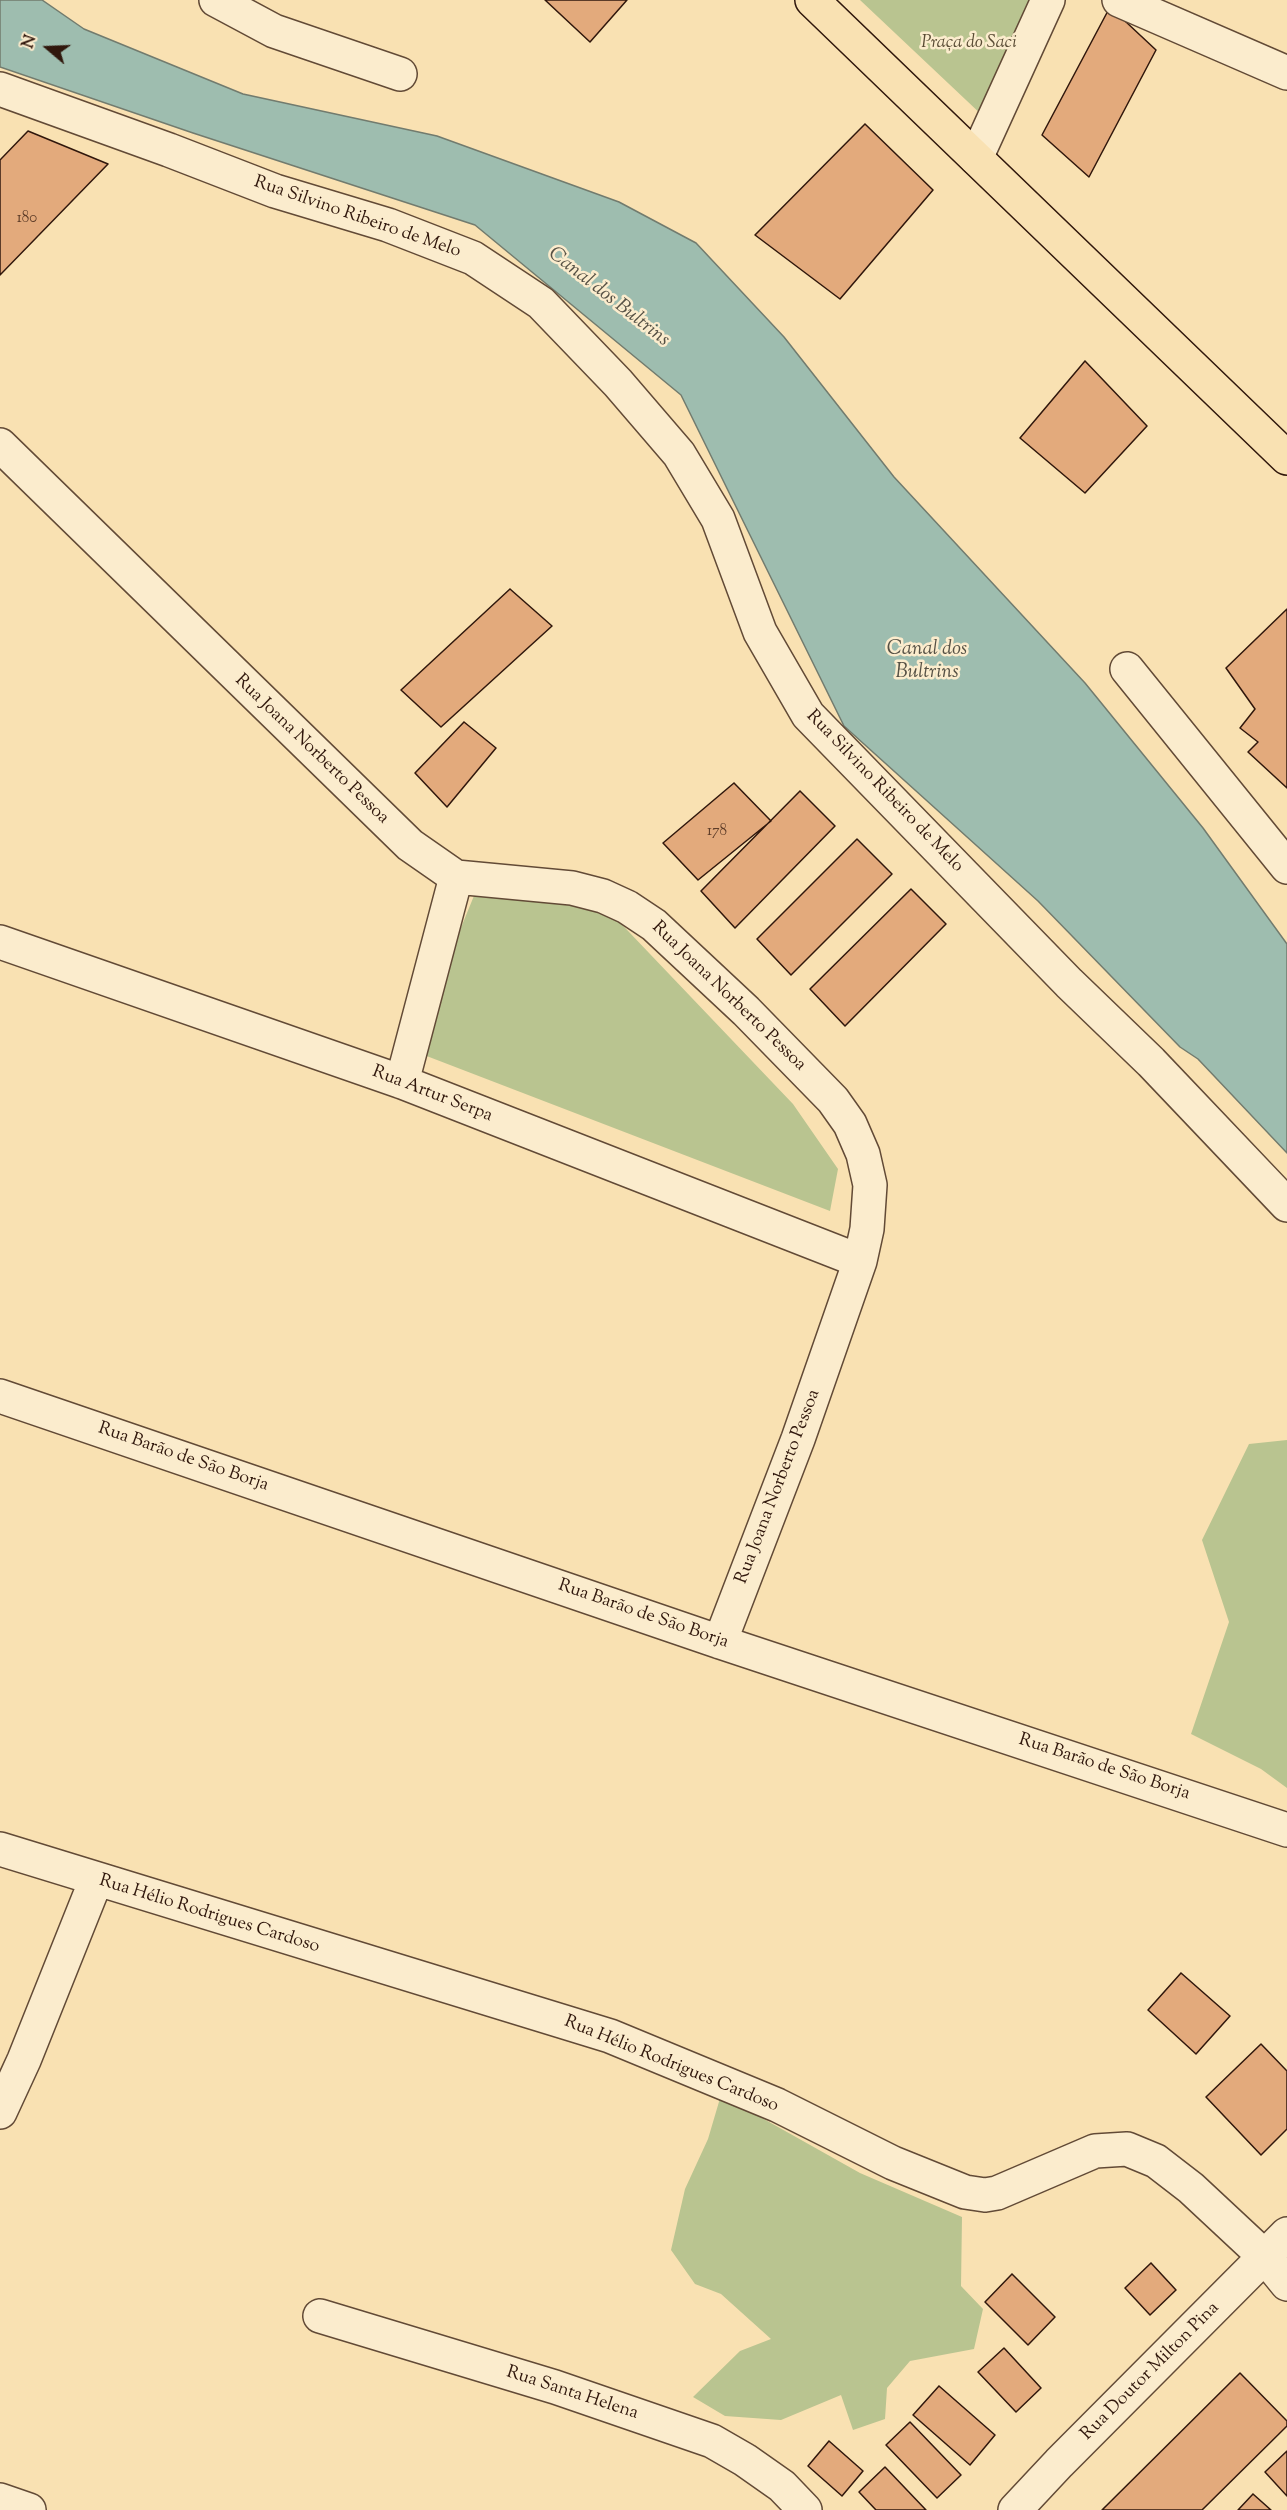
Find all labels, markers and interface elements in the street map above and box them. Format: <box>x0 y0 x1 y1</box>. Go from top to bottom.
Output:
north arrow <box>18 18 78 78</box>
text: N <box>18 32 43 52</box>
park label: Praça do Saci <box>921 33 1017 55</box>
street label: Rua Silvino Ribeiro de Melo <box>251 172 463 264</box>
house number: 180 <box>17 210 37 228</box>
water label: Canal dos Bultrins <box>542 243 674 353</box>
water label: Canal dos Bultrins <box>887 639 967 686</box>
street label: Rua Joana Norberto Pessoa <box>229 671 393 829</box>
street label: Rua Silvino Ribeiro de Melo <box>801 706 967 878</box>
house number: 178 <box>707 823 727 841</box>
street label: Rua Joana Norberto Pessoa <box>646 918 810 1076</box>
street label: Rua Artur Serpa <box>369 1062 495 1128</box>
street label: Rua Joana Norberto Pessoa <box>732 1387 826 1587</box>
street label: Rua Barão de São Borja <box>95 1419 271 1497</box>
street label: Rua Barão de São Borja <box>555 1576 731 1654</box>
street label: Rua Barão de São Borja <box>1016 1730 1192 1806</box>
street label: Rua Hélio Rodrigues Cardoso <box>96 1871 322 1959</box>
street label: Rua Hélio Rodrigues Cardoso <box>561 2012 781 2118</box>
street label: Rua Doutor Milton Pina <box>1077 2298 1225 2446</box>
street label: Rua Santa Helena <box>503 2363 641 2425</box>

